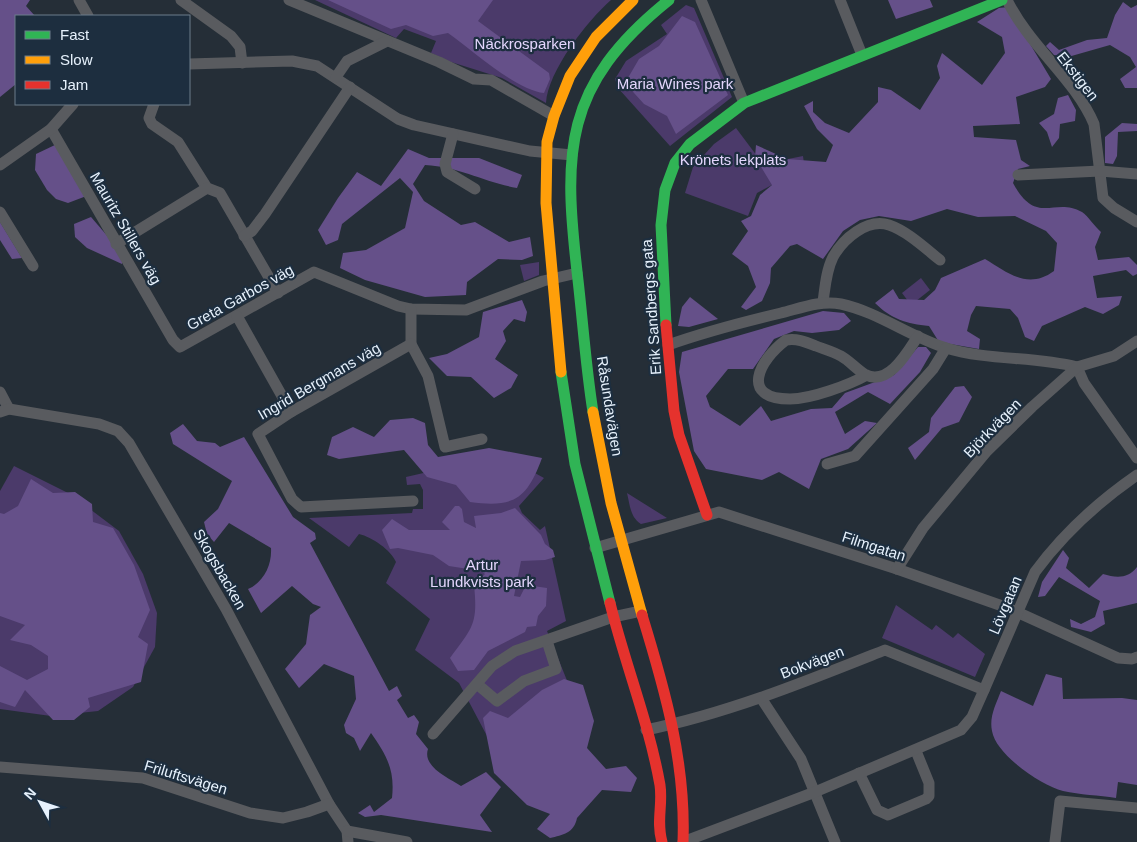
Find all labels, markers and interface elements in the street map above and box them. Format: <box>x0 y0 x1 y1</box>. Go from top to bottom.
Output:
legend <box>15 15 190 105</box>
text: Fast <box>60 26 90 43</box>
park label: Näckrosparken <box>475 35 575 52</box>
street label: Ekstigen <box>1054 48 1102 104</box>
text: Slow <box>60 51 93 68</box>
park label: Maria Wines park <box>617 75 734 92</box>
text: Jam <box>60 76 88 93</box>
park label: Krönets lekplats <box>680 151 786 168</box>
street label: Mauritz Stillers väg <box>87 169 165 287</box>
street label: Erik Sandbergs gata <box>638 238 664 375</box>
street label: Greta Garbos väg <box>184 261 296 333</box>
street label: Ingrid Bergmans väg <box>255 339 383 423</box>
street label: Råsundavägen <box>594 355 626 457</box>
street label: Björkvägen <box>960 395 1024 461</box>
street label: Skogsbacken <box>190 526 250 612</box>
street label: Filmgatan <box>840 528 908 564</box>
park label: Artur Lundkvists park <box>430 556 535 590</box>
street label: Lövgatan <box>985 573 1025 637</box>
street label: Bokvägen <box>778 642 846 682</box>
street label: Friluftsvägen <box>142 756 230 798</box>
north arrow <box>15 777 65 827</box>
text: N <box>21 785 39 803</box>

